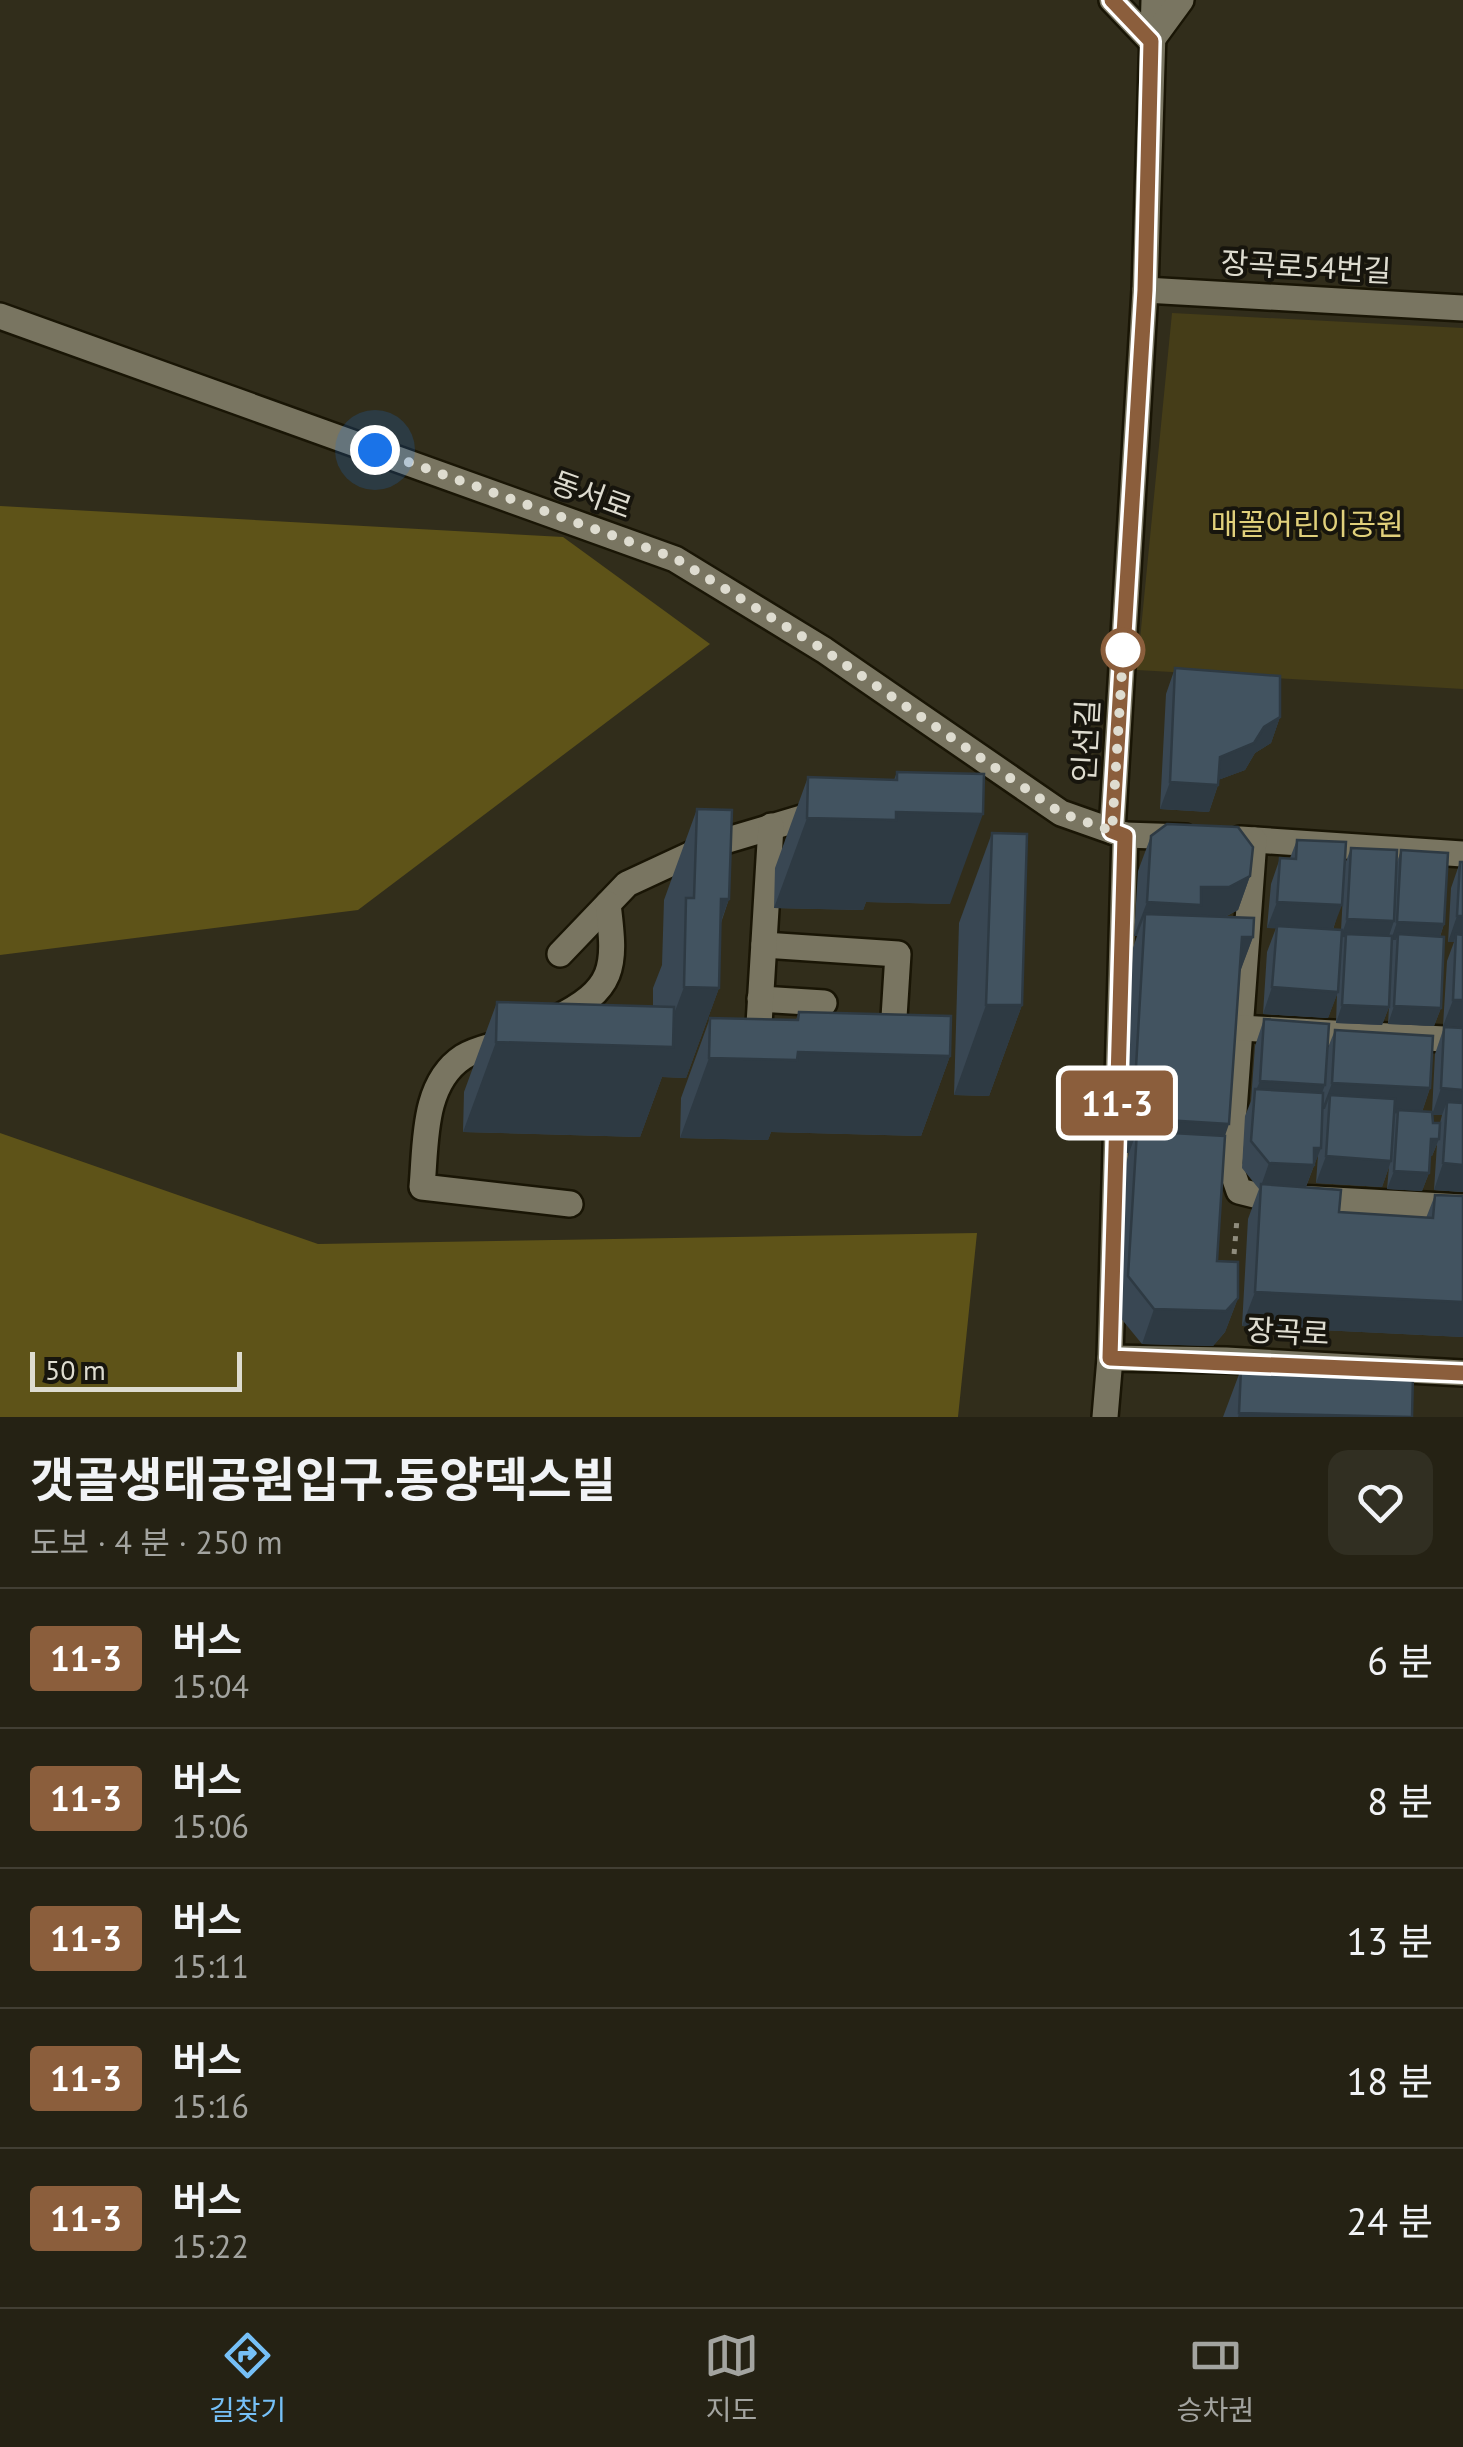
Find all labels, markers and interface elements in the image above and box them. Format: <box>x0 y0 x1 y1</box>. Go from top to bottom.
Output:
street label: 장곡로54번길 <box>1220 242 1392 290</box>
your location <box>350 425 400 475</box>
street label: 동서로 <box>546 462 638 526</box>
park label: 매꼴어린이공원 <box>1210 504 1404 543</box>
unlabelled marker <box>1102 629 1144 671</box>
street label: 인선길 <box>1063 699 1107 783</box>
line badge: 11-3 <box>1047 1070 1187 1136</box>
text: 11-3 <box>1081 1080 1153 1126</box>
street label: 장곡로 <box>1246 1309 1330 1353</box>
scale bar <box>30 1347 242 1392</box>
text: 50 m <box>45 1351 106 1388</box>
text: 갯골생태공원입구.동양덱스빌 <box>30 1448 616 1510</box>
button: heart <box>1328 1450 1433 1555</box>
text: 도보 · 4 분 · 250 m <box>30 1521 282 1563</box>
text: 버스 <box>172 1615 242 1664</box>
text: 11-3 <box>50 1635 122 1681</box>
text: 6 분 <box>1367 1636 1433 1685</box>
text: 15:04 <box>172 1665 249 1707</box>
text: 버스 <box>172 1755 242 1804</box>
text: 11-3 <box>50 1775 122 1821</box>
text: 8 분 <box>1367 1776 1433 1825</box>
text: 15:06 <box>172 1805 249 1847</box>
text: 버스 <box>172 1895 242 1944</box>
text: 11-3 <box>50 1915 122 1961</box>
text: 13 분 <box>1346 1916 1433 1965</box>
text: 15:11 <box>172 1945 249 1987</box>
text: 버스 <box>172 2035 242 2084</box>
text: 11-3 <box>50 2055 122 2101</box>
text: 18 분 <box>1346 2056 1433 2105</box>
text: 15:16 <box>172 2085 249 2127</box>
text: 버스 <box>172 2175 242 2224</box>
text: 11-3 <box>50 2195 122 2241</box>
text: 24 분 <box>1346 2196 1433 2245</box>
text: 15:22 <box>172 2225 249 2267</box>
tab: 길찾기 <box>209 2328 286 2428</box>
tab: 지도 <box>704 2328 759 2428</box>
tab: 승차권 <box>1177 2328 1254 2428</box>

